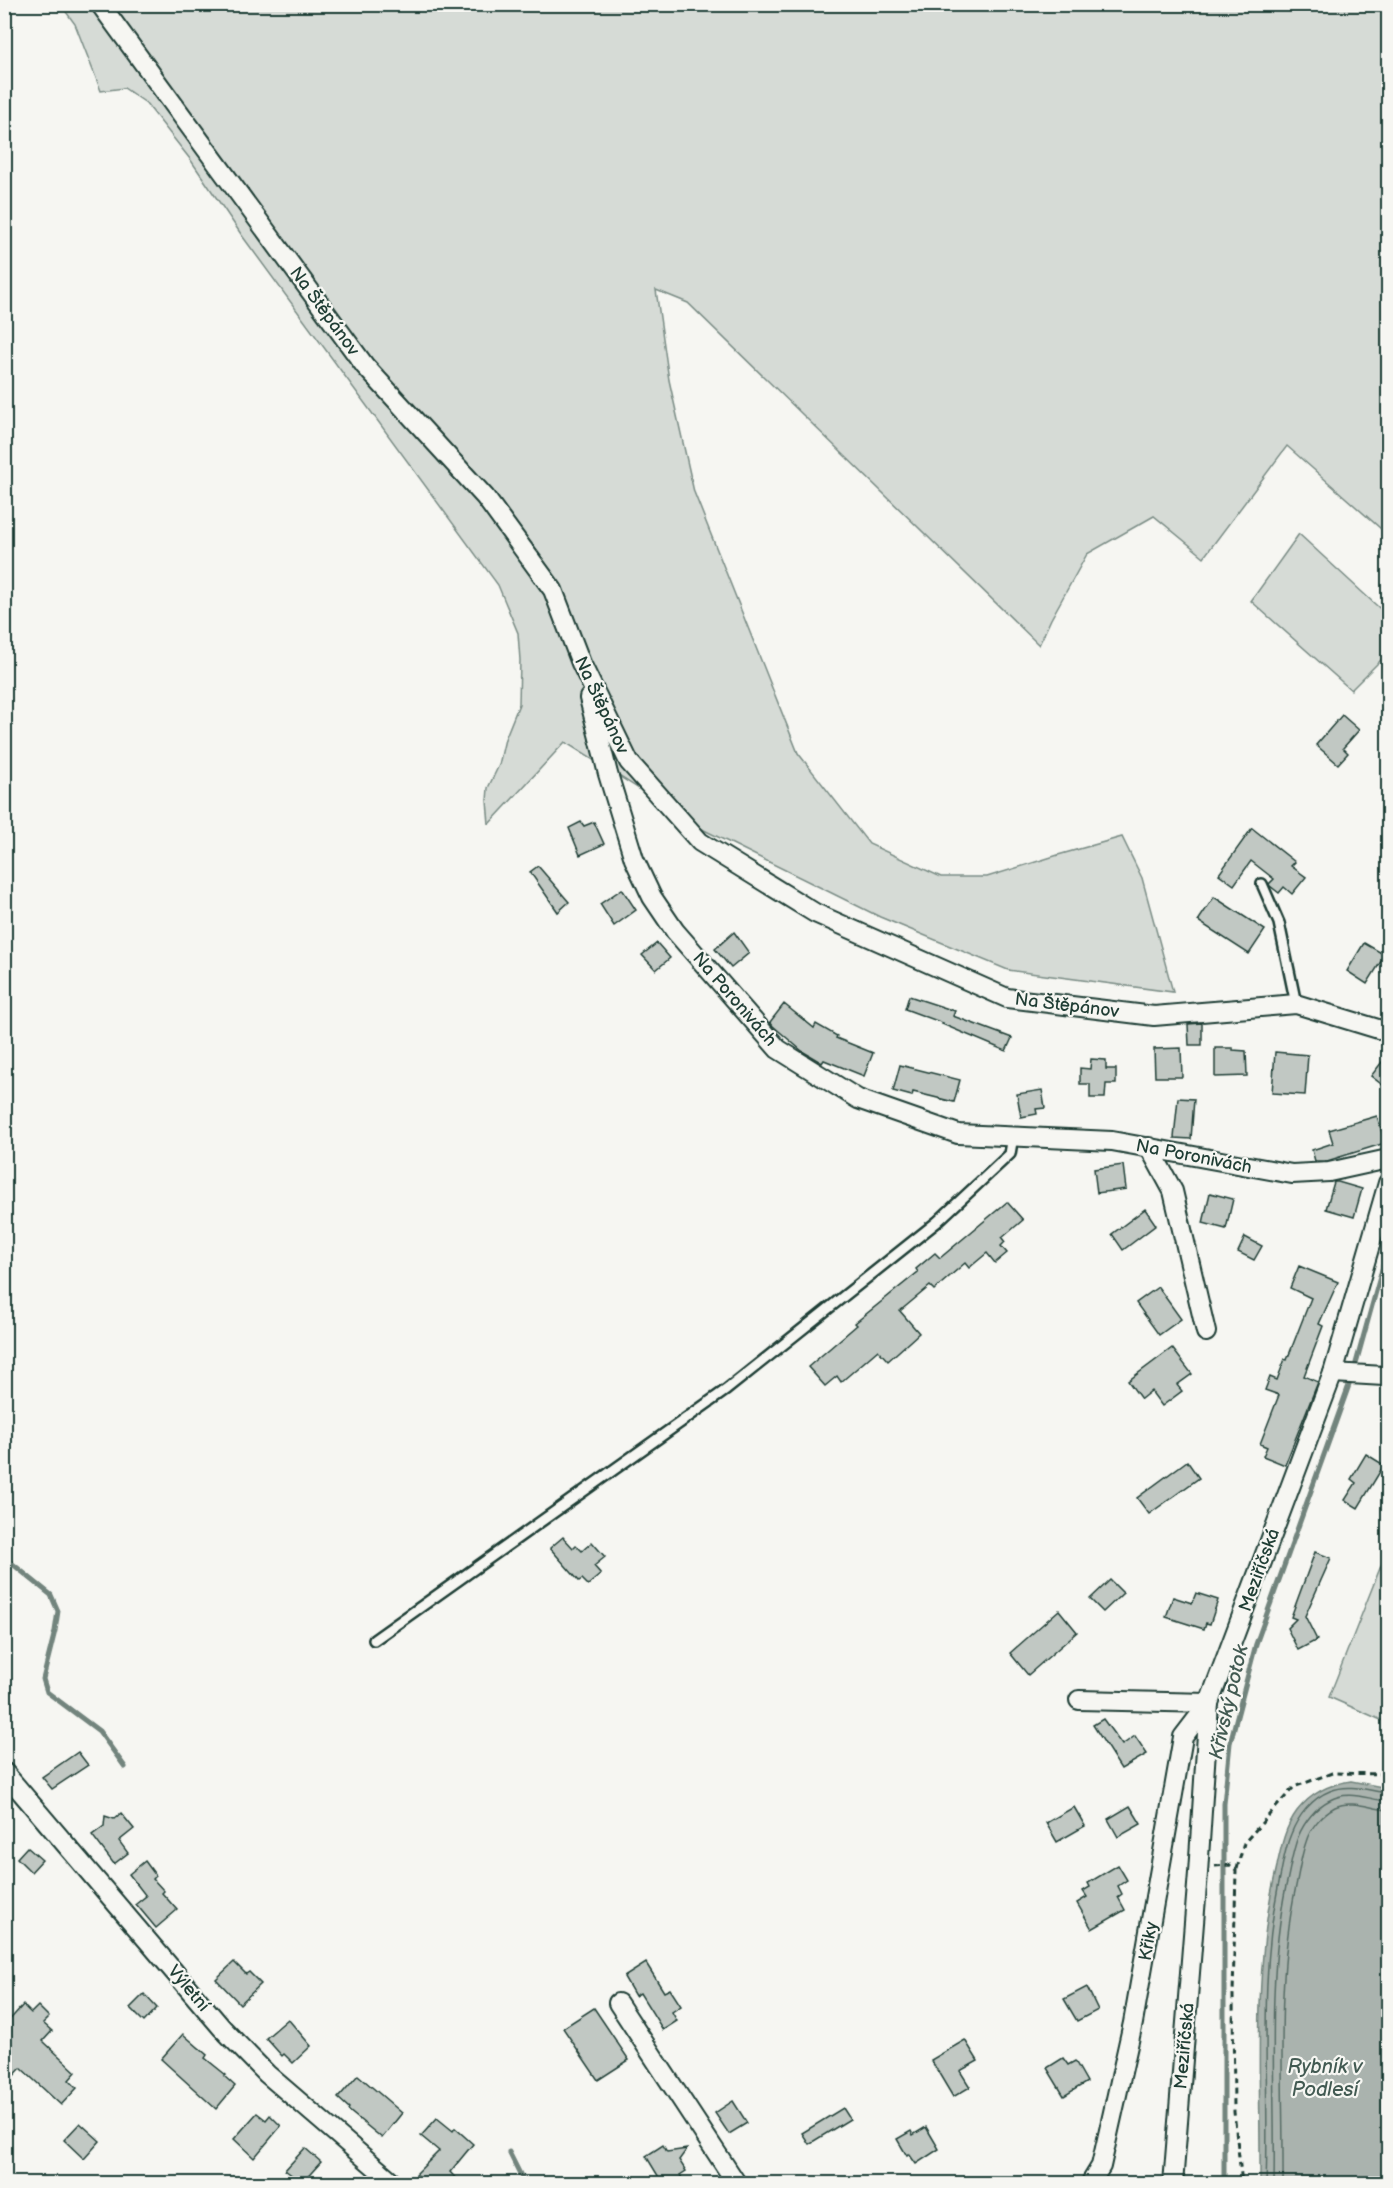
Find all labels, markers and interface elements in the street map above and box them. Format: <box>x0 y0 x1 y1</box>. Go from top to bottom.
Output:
street label: Na Štěpánov <box>285 262 365 360</box>
street label: Na Štěpánov <box>570 653 634 757</box>
street label: Na Poronivách <box>688 948 781 1051</box>
street label: Na Štěpánov <box>1014 988 1121 1022</box>
street label: Na Poronivách <box>1134 1135 1254 1178</box>
street label: Meziříčská <box>1235 1526 1284 1615</box>
water label: Křivský potok <box>1204 1641 1254 1762</box>
street label: Křiky <box>1135 1919 1162 1962</box>
street label: Výletní <box>163 1961 214 2016</box>
street label: Meziříčská <box>1170 2002 1199 2090</box>
water label: Rybník v Podlesí <box>1288 2055 1364 2102</box>

